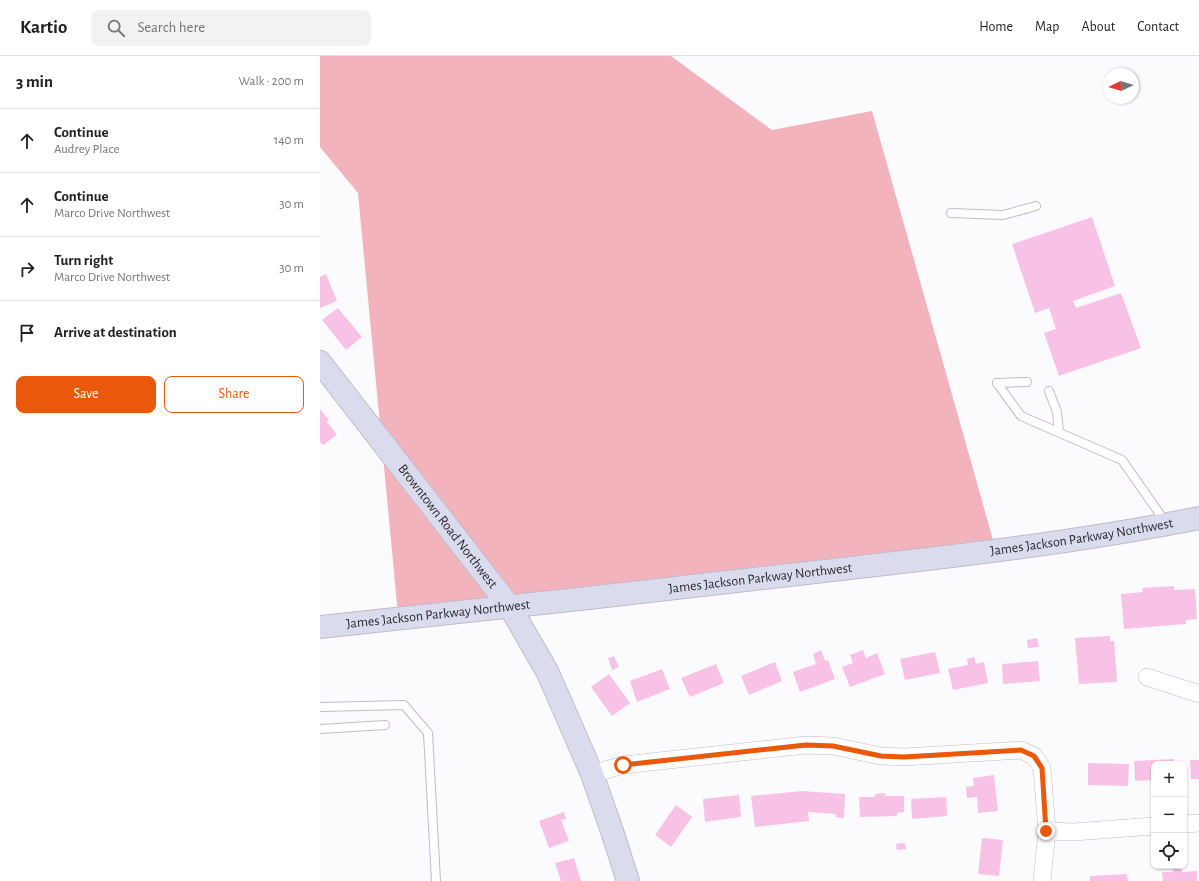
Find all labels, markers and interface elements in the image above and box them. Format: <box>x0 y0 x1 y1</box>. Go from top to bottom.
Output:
search box <box>91 10 371 46</box>
icon: search <box>105 17 127 39</box>
text: Kartio <box>20 18 67 37</box>
text: Search here <box>137 20 205 35</box>
text: Home <box>979 20 1013 34</box>
text: Map <box>1035 20 1059 34</box>
text: About <box>1081 20 1115 34</box>
text: Contact <box>1137 20 1179 34</box>
north arrow <box>1103 68 1139 104</box>
text: 3 min <box>16 73 53 90</box>
text: Walk · 200 m <box>238 75 304 88</box>
text: Continue <box>54 125 109 140</box>
icon: ahead <box>16 130 38 152</box>
text: 140 m <box>274 134 304 147</box>
text: Audrey Place <box>54 143 119 156</box>
text: Continue <box>54 189 109 204</box>
icon: ahead <box>16 194 38 216</box>
text: 30 m <box>279 198 304 211</box>
text: Marco Drive Northwest <box>54 207 170 220</box>
text: Turn right <box>54 253 113 268</box>
icon: right <box>16 258 38 280</box>
text: 30 m <box>279 262 304 275</box>
text: Marco Drive Northwest <box>54 271 170 284</box>
icon: arrive <box>16 322 38 344</box>
text: Arrive at destination <box>54 325 177 340</box>
button: Save <box>16 376 156 413</box>
button: Share <box>164 376 304 413</box>
street label: Browntown Road Northwest <box>395 462 500 591</box>
street label: James Jackson Parkway Northwest <box>989 516 1175 558</box>
street label: James Jackson Parkway Northwest <box>668 561 853 596</box>
street label: James Jackson Parkway Northwest <box>346 597 531 631</box>
route start <box>614 756 632 774</box>
map controls <box>1151 761 1187 869</box>
button: + <box>1151 761 1187 797</box>
button: − <box>1151 797 1187 833</box>
route end <box>1037 822 1055 840</box>
button: locate <box>1151 833 1187 869</box>

